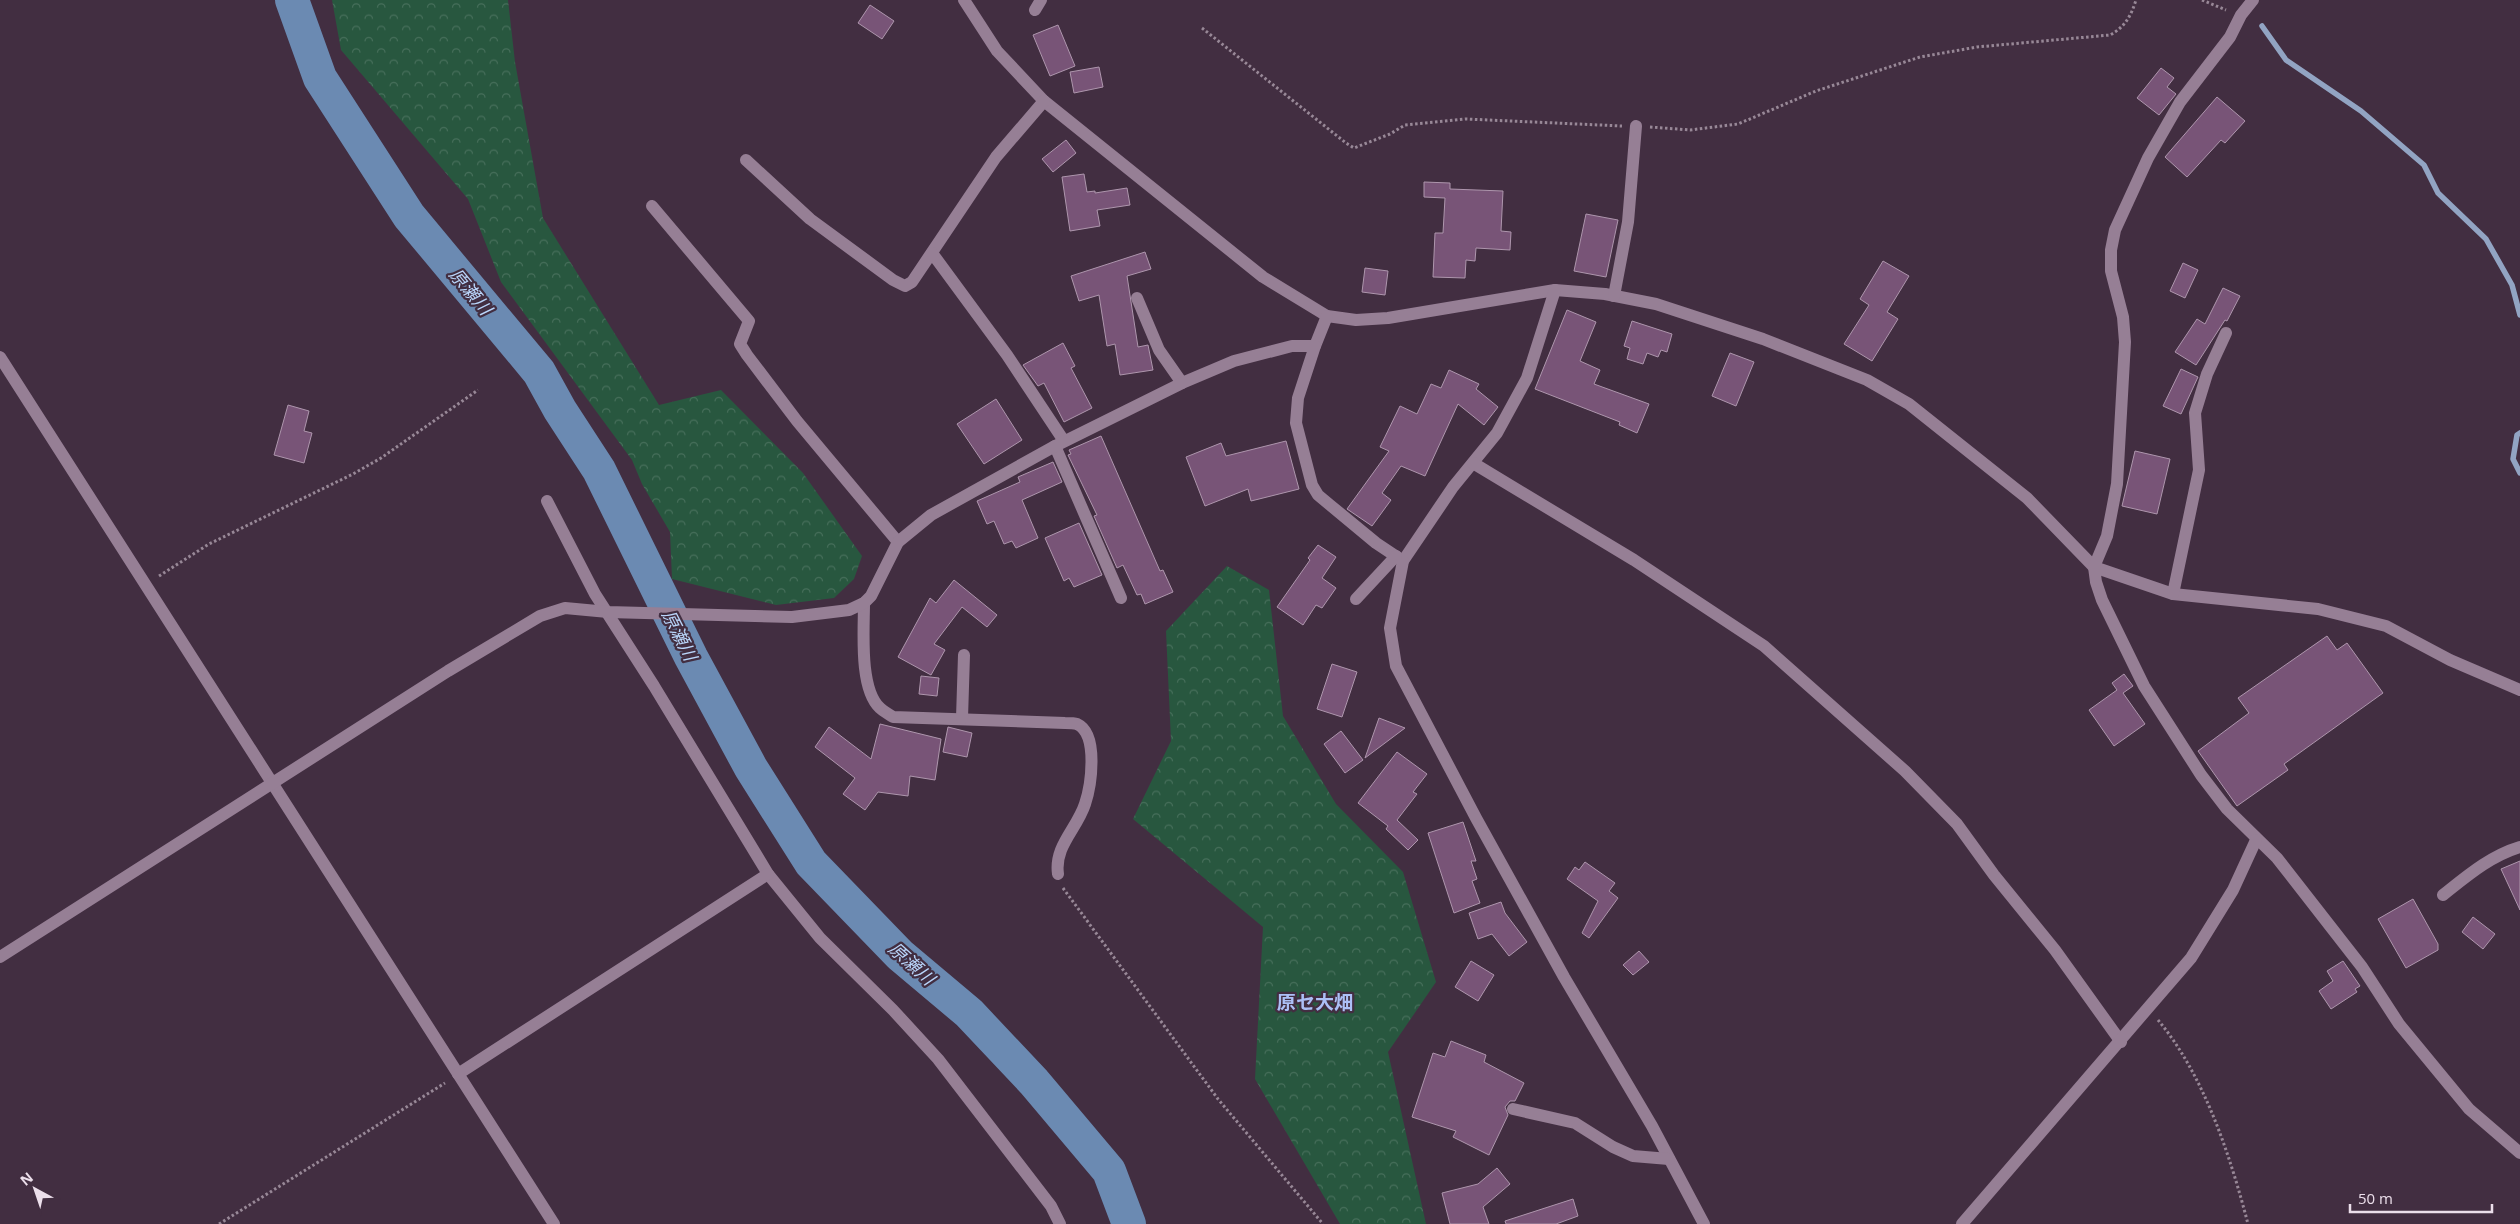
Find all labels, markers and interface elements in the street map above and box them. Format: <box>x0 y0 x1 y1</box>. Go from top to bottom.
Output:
water label: 原瀬川 <box>444 263 499 321</box>
water label: 原瀬川 <box>657 605 704 666</box>
water label: 原瀬川 <box>884 936 942 991</box>
district label: 原セ大畑 <box>1277 989 1353 1015</box>
north arrow <box>10 1164 60 1214</box>
text: N <box>16 1168 37 1190</box>
scale bar <box>2350 1182 2492 1214</box>
text: 50 m <box>2358 1188 2393 1208</box>

